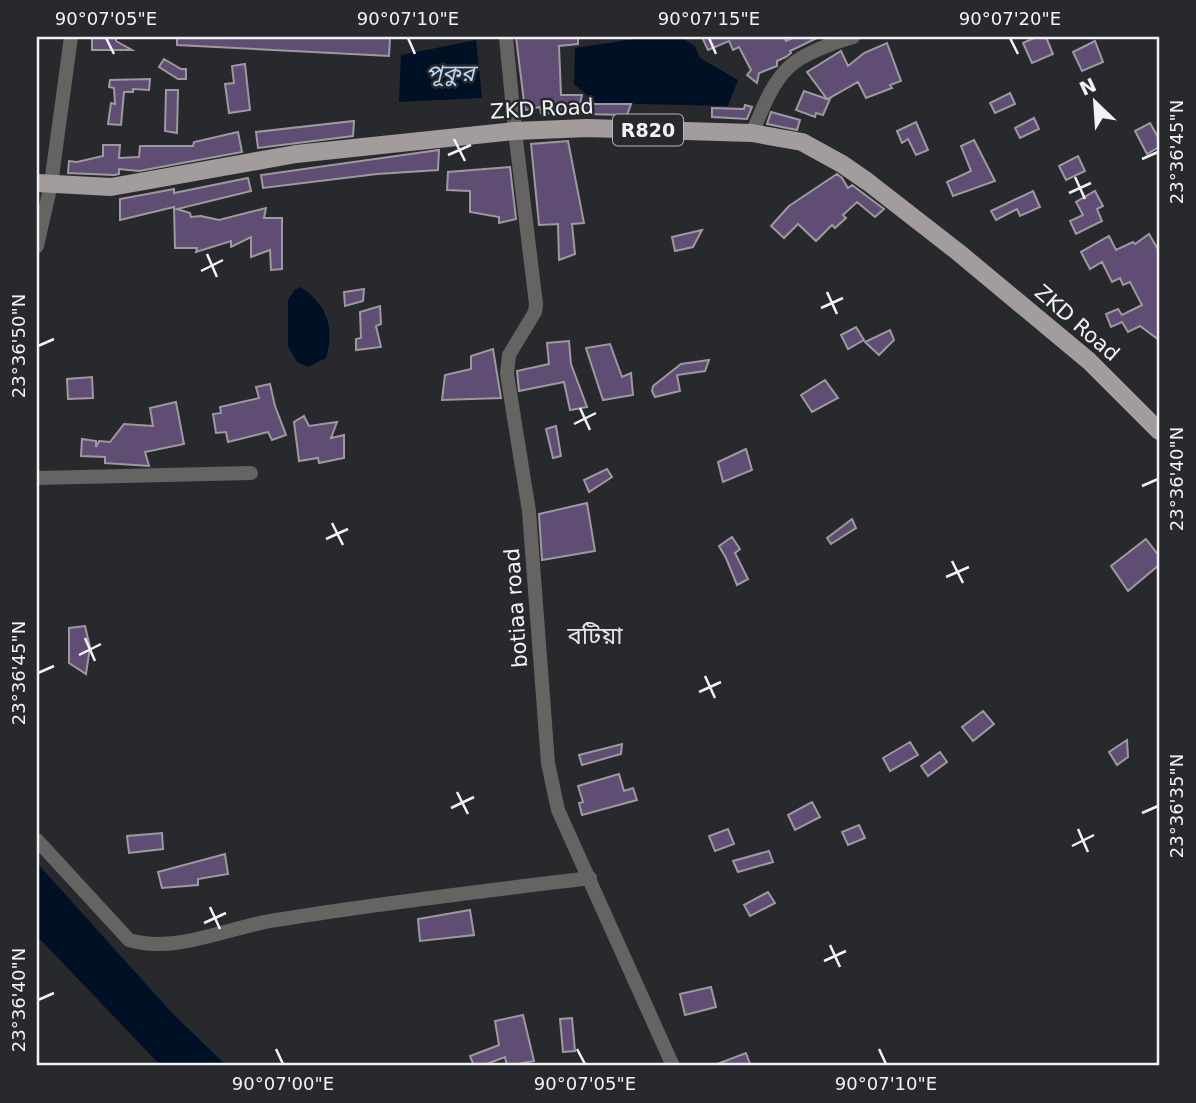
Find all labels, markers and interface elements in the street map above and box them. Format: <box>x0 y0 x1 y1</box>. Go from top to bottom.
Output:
text: 90°07'05"E <box>55 8 157 29</box>
text: 90°07'10"E <box>357 8 459 29</box>
text: 90°07'15"E <box>658 8 760 29</box>
text: 90°07'20"E <box>959 8 1061 29</box>
water label: পূকুর <box>426 60 479 87</box>
north arrow <box>1060 66 1130 136</box>
text: N <box>1076 73 1100 100</box>
street label: ZKD Road <box>490 94 594 124</box>
text: 23°36'45"N <box>1166 100 1187 204</box>
road number: R820 <box>613 114 683 146</box>
street label: ZKD Road <box>1030 280 1124 366</box>
text: 23°36'50"N <box>8 294 29 398</box>
text: 23°36'40"N <box>1166 427 1187 531</box>
street label: botiaa road <box>500 547 532 669</box>
text: 23°36'45"N <box>8 621 29 725</box>
district label: বটিয়া <box>566 622 623 650</box>
text: 23°36'35"N <box>1166 754 1187 858</box>
text: 23°36'40"N <box>8 948 29 1052</box>
text: 90°07'00"E <box>232 1073 334 1094</box>
text: 90°07'05"E <box>534 1073 636 1094</box>
text: 90°07'10"E <box>835 1073 937 1094</box>

